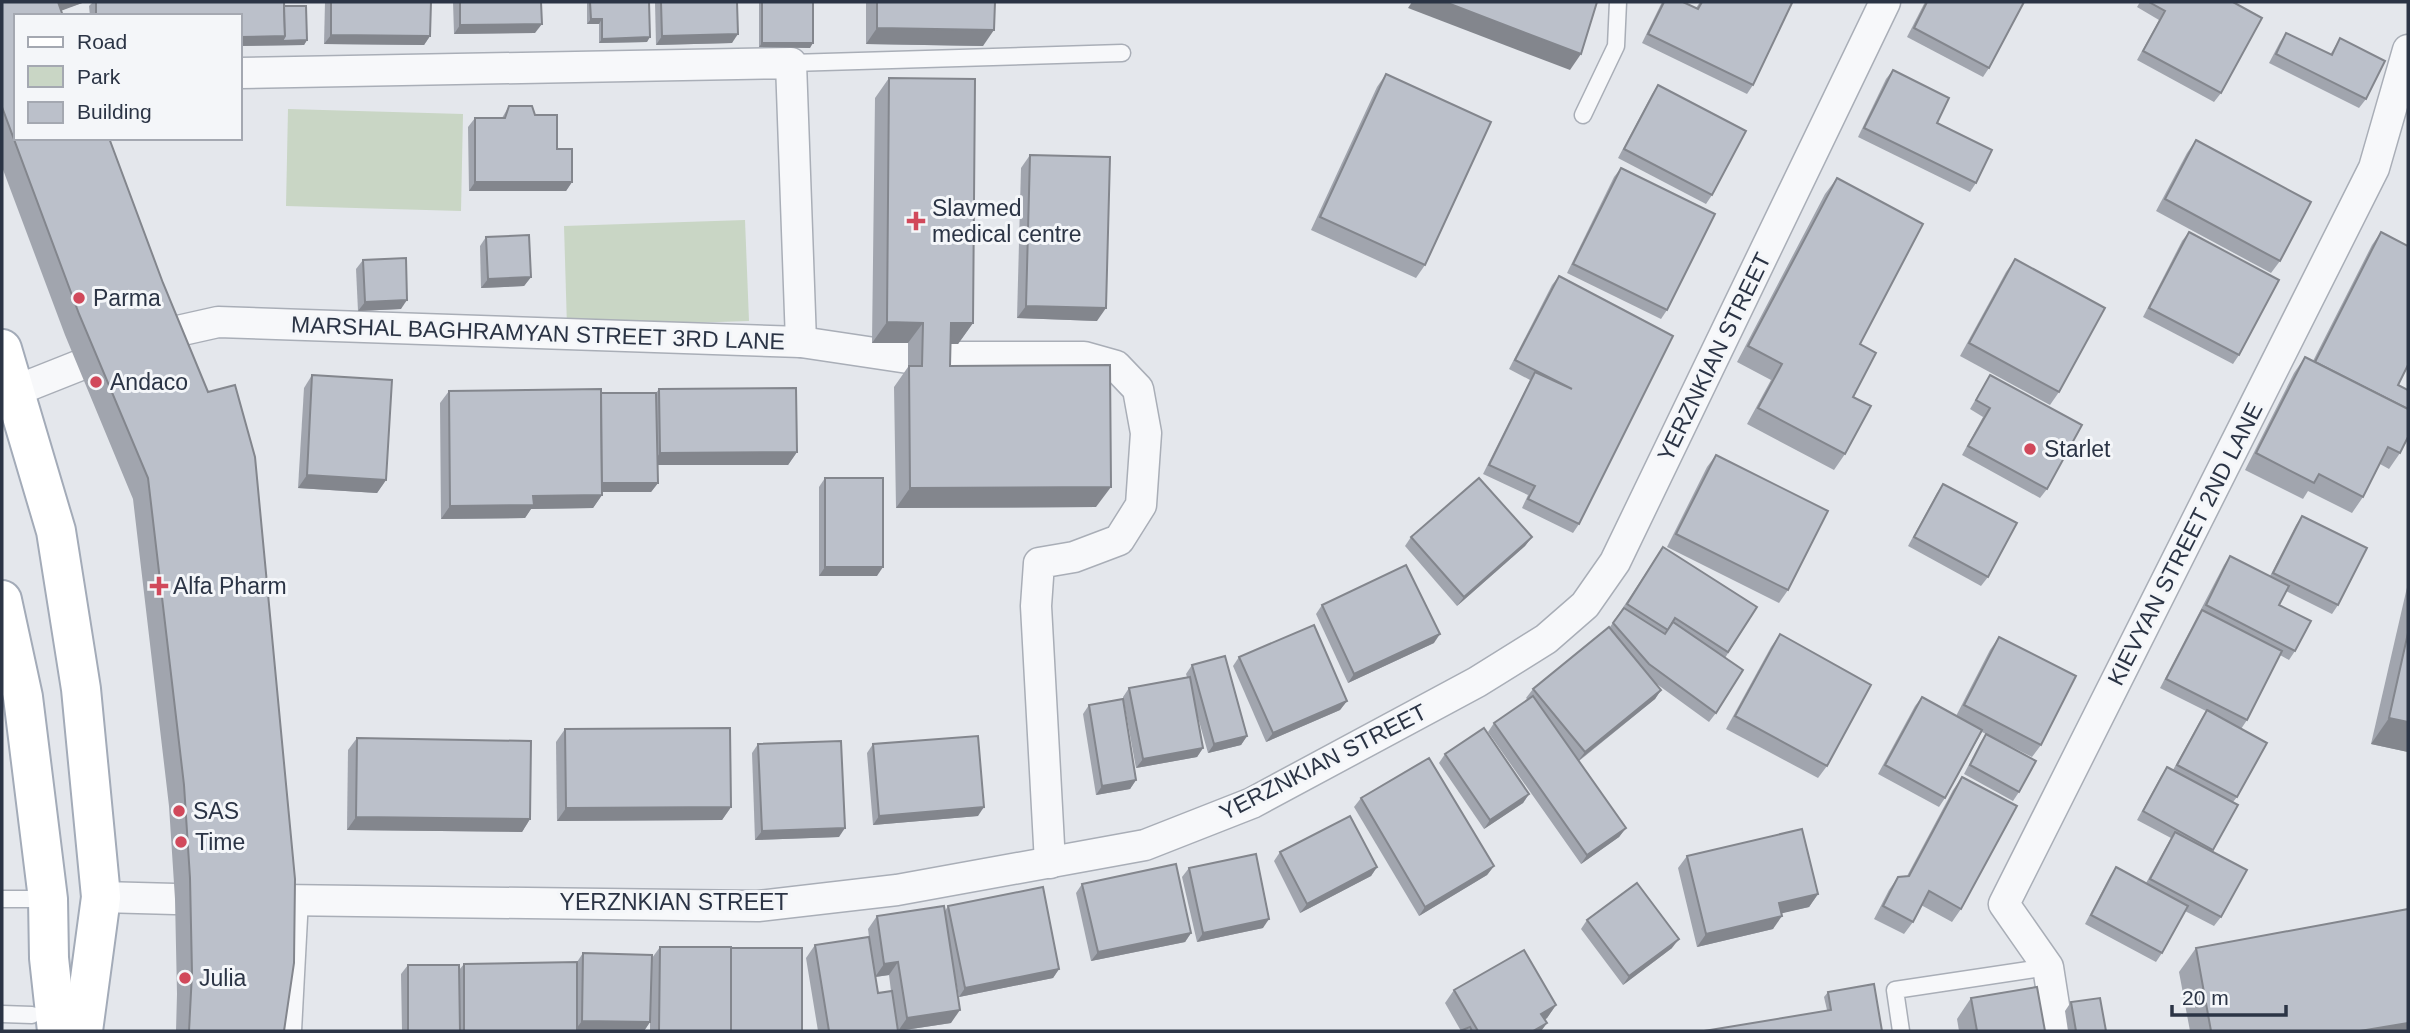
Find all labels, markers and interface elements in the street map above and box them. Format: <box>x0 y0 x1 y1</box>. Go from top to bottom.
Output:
legend <box>14 14 242 140</box>
text: Road <box>77 30 127 53</box>
text: Park <box>77 65 121 88</box>
text: Building <box>77 100 152 123</box>
place label: Slavmed medical centre <box>932 195 1082 247</box>
marker: Slavmed medical centre <box>906 211 926 231</box>
street label: YERZNKIAN STREET <box>1652 248 1776 466</box>
place label: Parma <box>93 285 161 311</box>
marker: Parma <box>71 290 87 306</box>
street label: MARSHAL BAGHRAMYAN STREET 3RD LANE <box>291 311 785 355</box>
place label: Andaco <box>110 369 188 395</box>
marker: Andaco <box>88 374 104 390</box>
street label: KIEVYAN STREET 2ND LANE <box>2102 398 2268 690</box>
place label: Starlet <box>2044 436 2111 462</box>
marker: Starlet <box>2022 441 2038 457</box>
place label: Alfa Pharm <box>173 573 287 599</box>
marker: Alfa Pharm <box>151 578 167 594</box>
street label: YERZNKIAN STREET <box>1215 698 1431 826</box>
place label: SAS <box>193 798 239 824</box>
marker: SAS <box>171 803 187 819</box>
place label: Time <box>195 829 245 855</box>
marker: Time <box>173 834 189 850</box>
street label: YERZNKIAN STREET <box>560 889 788 915</box>
place label: Julia <box>199 965 247 991</box>
marker: Julia <box>177 970 193 986</box>
scale bar <box>2172 974 2286 1018</box>
text: 20 m <box>2182 986 2229 1009</box>

